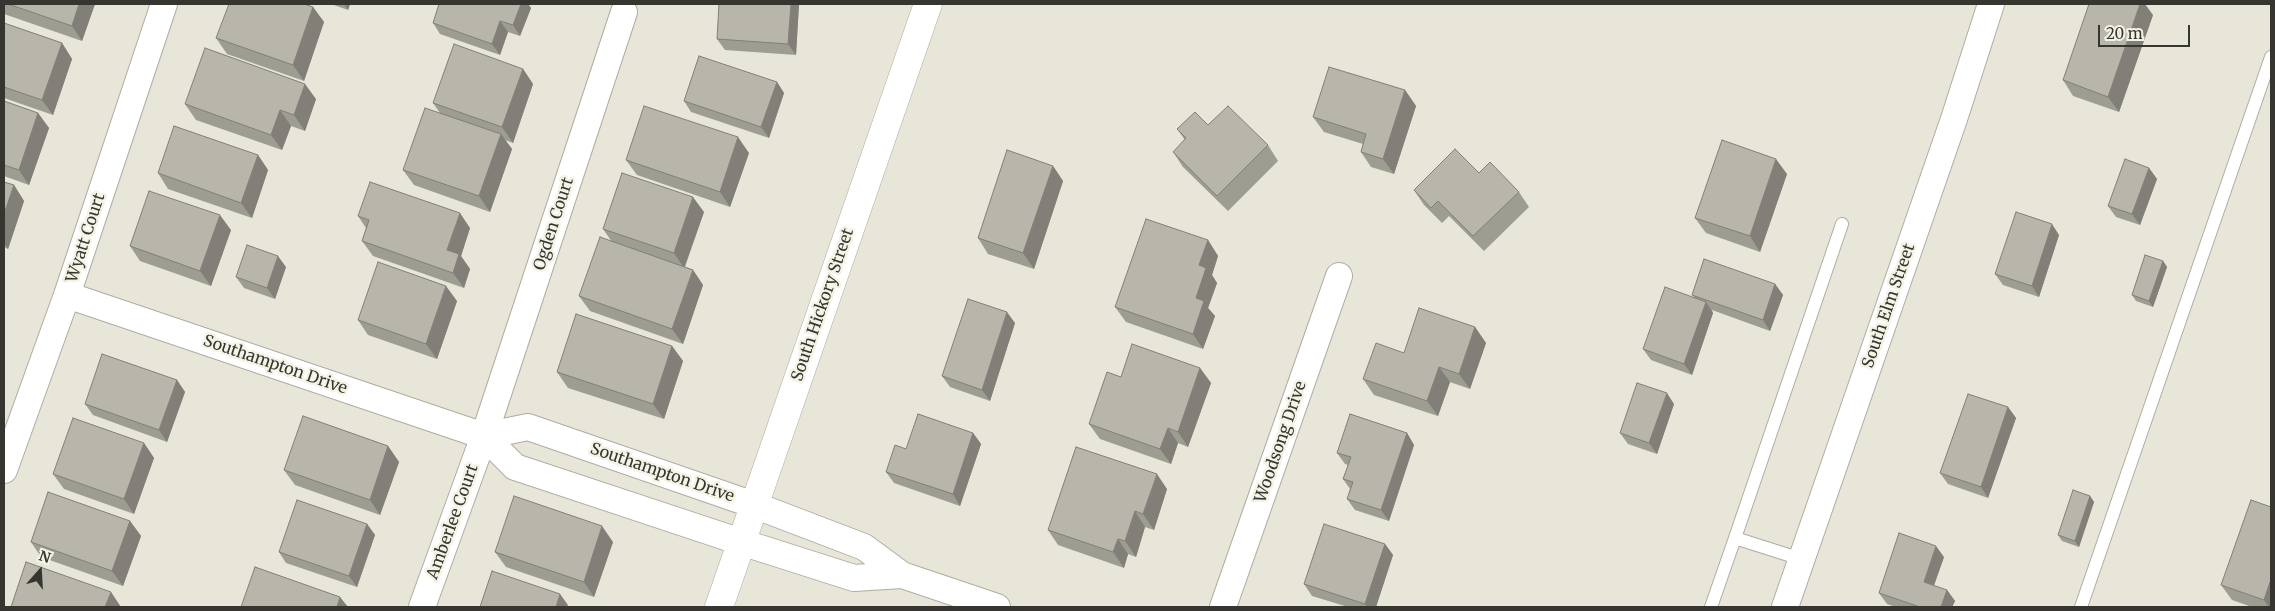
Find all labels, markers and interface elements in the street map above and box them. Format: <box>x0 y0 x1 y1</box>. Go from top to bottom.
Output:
scale bar <box>2100 15 2192 47</box>
text: 20 m <box>2106 24 2143 43</box>
street label: Ogden Court <box>530 175 578 273</box>
street label: Wyatt Court <box>63 191 109 285</box>
street label: South Hickory Street <box>788 226 858 384</box>
street label: South Elm Street <box>1859 241 1919 371</box>
street label: Southampton Drive <box>201 331 349 399</box>
street label: Woodsong Drive <box>1251 379 1311 505</box>
street label: Southampton Drive <box>588 439 736 507</box>
street label: Amberlee Court <box>423 462 483 582</box>
north arrow <box>15 546 65 596</box>
text: N <box>37 547 53 567</box>

